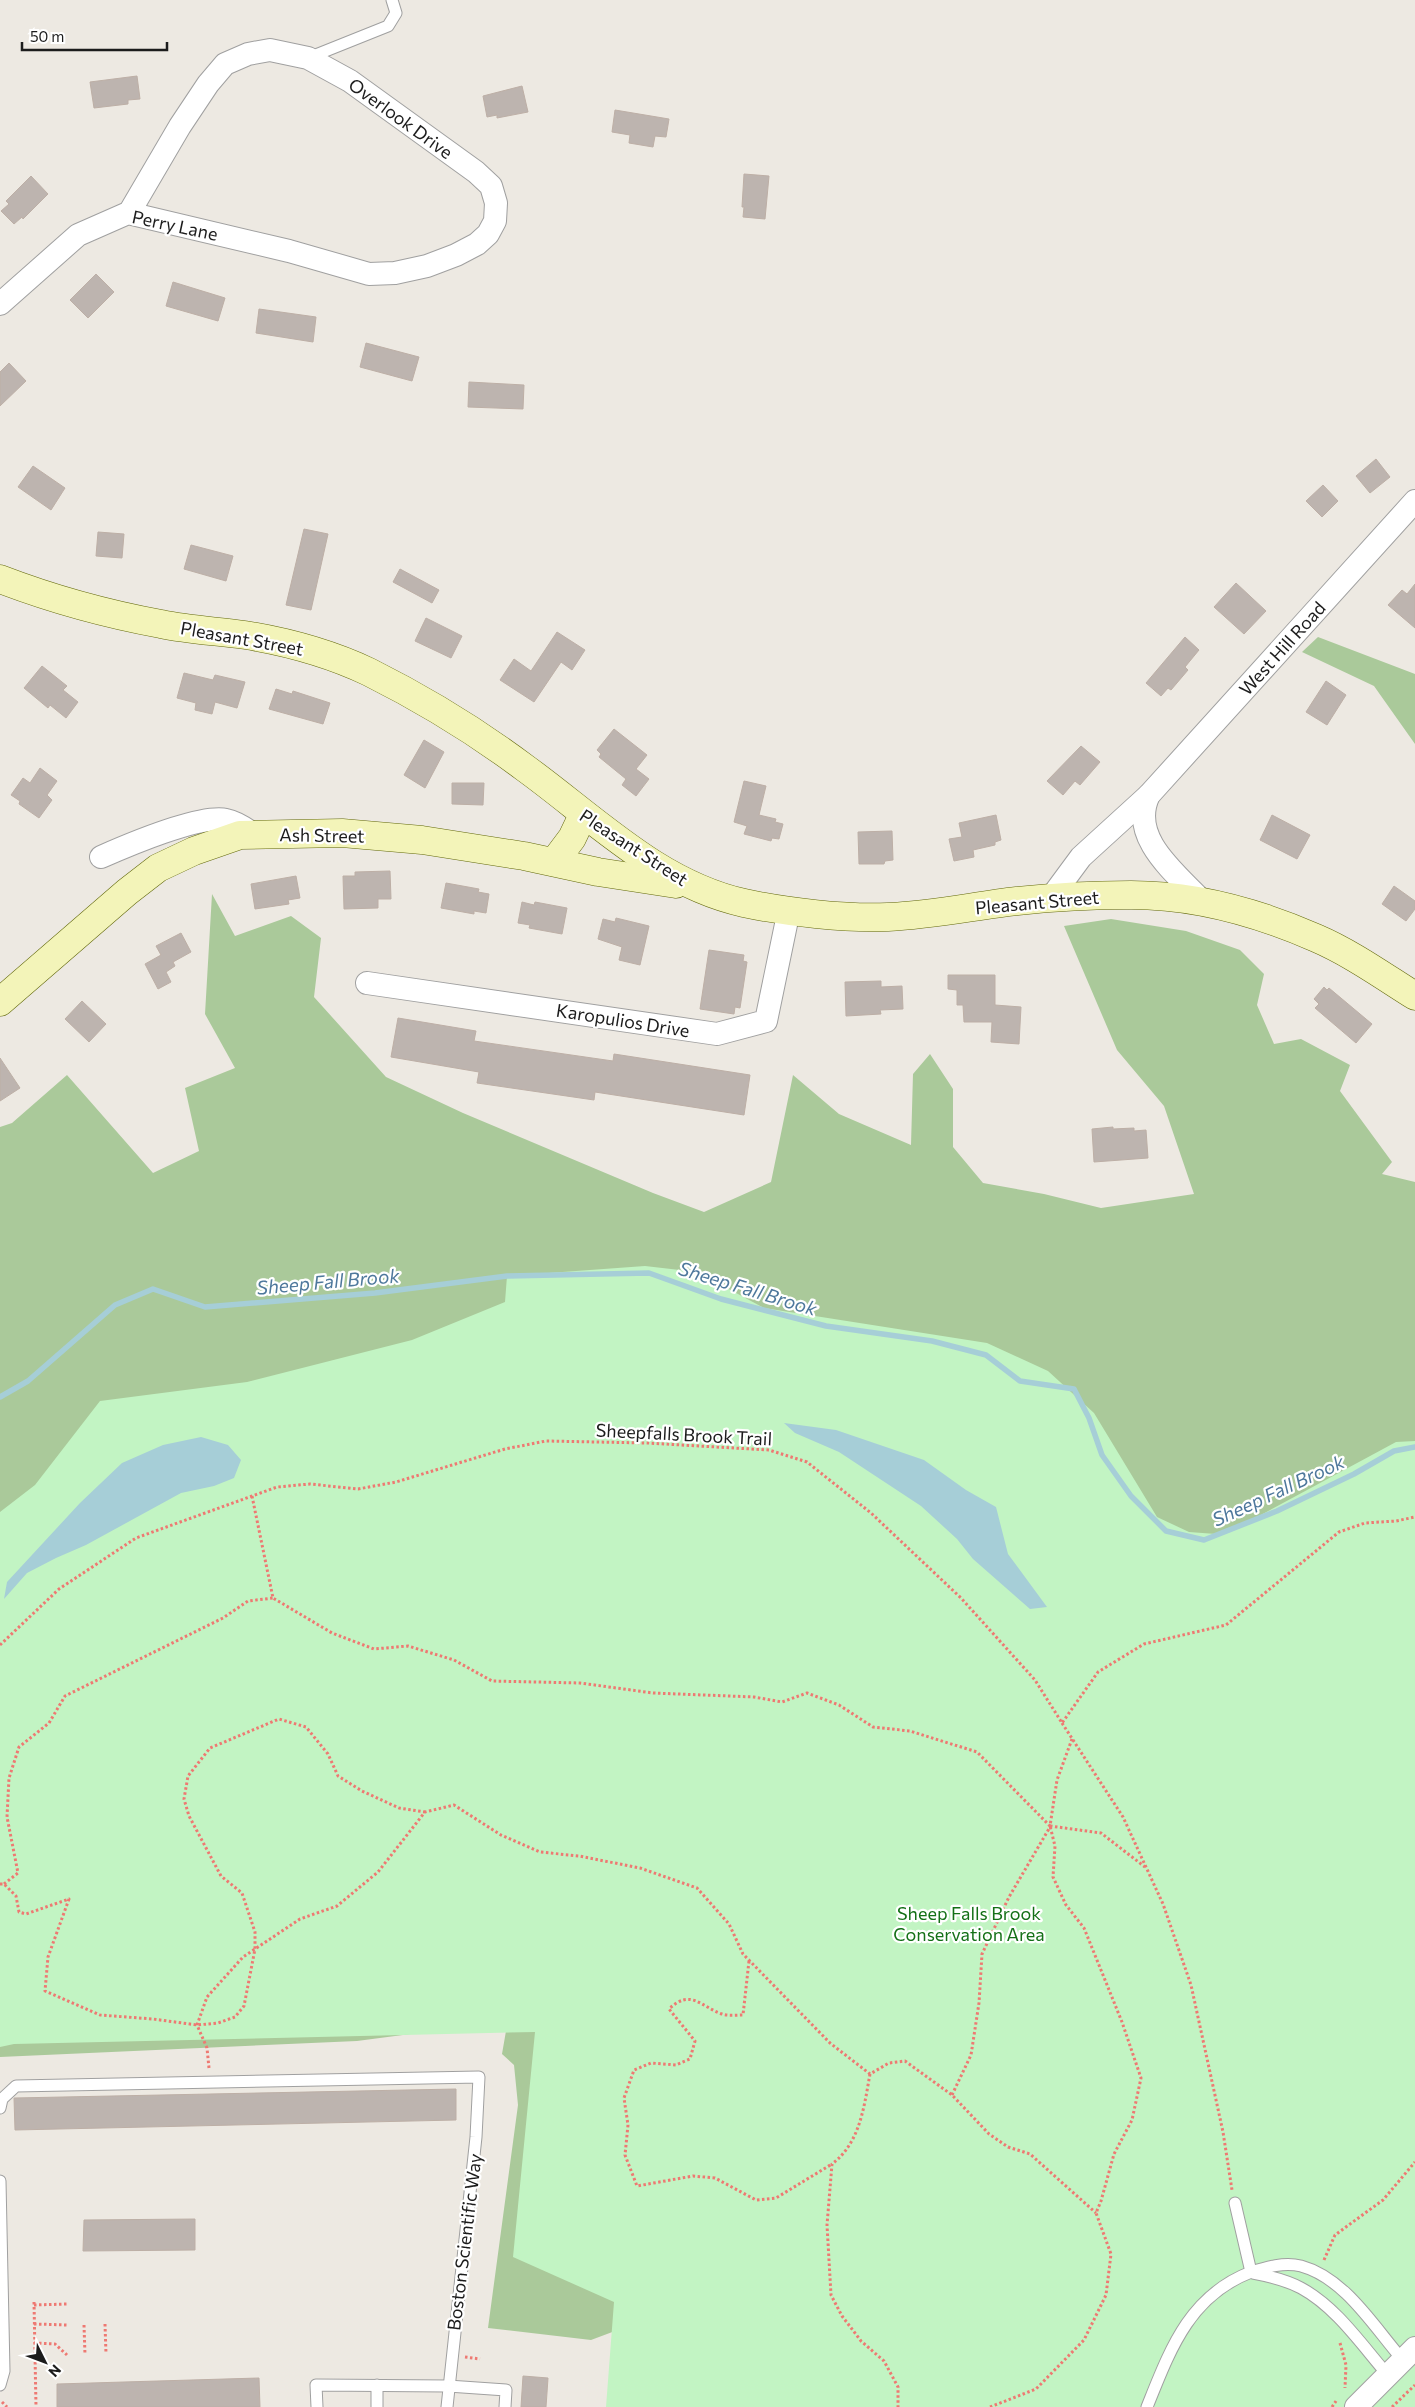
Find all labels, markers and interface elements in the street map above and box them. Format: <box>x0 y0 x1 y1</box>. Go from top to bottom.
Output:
scale bar <box>22 20 168 52</box>
text: 50 m <box>30 27 64 45</box>
street label: Overlook Drive <box>345 73 457 163</box>
street label: Perry Lane <box>130 205 220 245</box>
street label: West Hill Road <box>1234 597 1330 699</box>
street label: Pleasant Street <box>179 616 305 660</box>
street label: Pleasant Street <box>576 804 692 890</box>
street label: Ash Street <box>279 823 365 847</box>
street label: Pleasant Street <box>974 886 1100 918</box>
street label: Karopulios Drive <box>555 999 691 1041</box>
water label: Sheep Fall Brook <box>676 1256 821 1320</box>
water label: Sheep Fall Brook <box>256 1263 401 1299</box>
street label: Sheepfalls Brook Trail <box>595 1418 773 1450</box>
water label: Sheep Fall Brook <box>1208 1449 1348 1531</box>
park label: Sheep Falls Brook Conservation Area <box>893 1902 1045 1945</box>
street label: Boston Scientific Way <box>442 2152 486 2332</box>
north arrow <box>20 2337 70 2387</box>
text: N <box>45 2361 65 2381</box>

